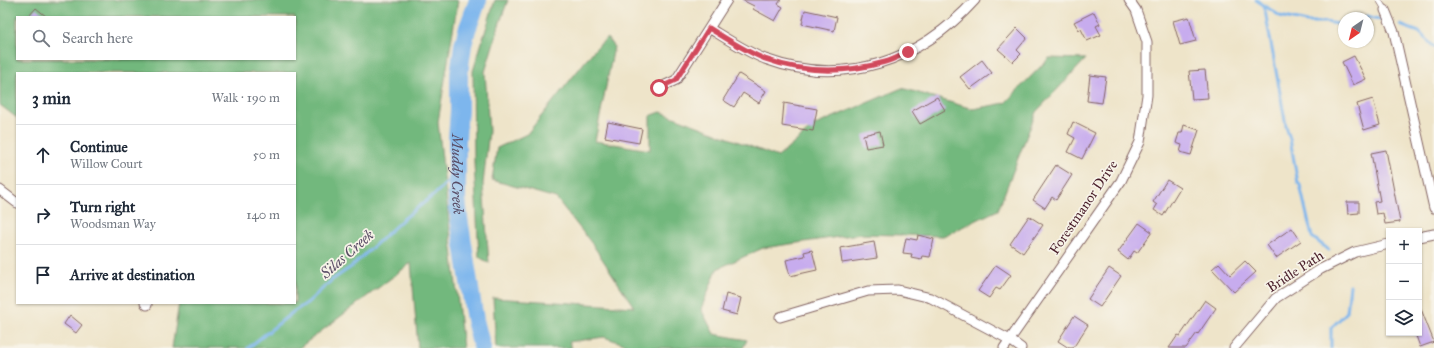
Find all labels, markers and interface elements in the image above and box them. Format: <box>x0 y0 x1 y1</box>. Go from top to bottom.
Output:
north arrow <box>1338 12 1374 48</box>
search box <box>16 16 296 60</box>
icon: search <box>30 27 52 49</box>
text: Search here <box>62 29 133 47</box>
route end <box>899 43 917 61</box>
route start <box>650 79 668 97</box>
text: 3 min <box>32 88 71 109</box>
text: Walk · 190 m <box>211 90 280 106</box>
water label: Muddy Creek <box>448 132 468 216</box>
text: Continue <box>70 138 128 156</box>
icon: ahead <box>32 144 54 166</box>
text: 50 m <box>253 147 280 163</box>
text: Willow Court <box>70 156 143 172</box>
street label: Forestmanor Drive <box>1046 157 1121 258</box>
text: Turn right <box>70 198 135 216</box>
icon: right <box>32 204 54 226</box>
text: 140 m <box>246 207 280 223</box>
text: Woodsman Way <box>70 216 156 232</box>
water label: Silas Creek <box>316 226 378 283</box>
map controls <box>1386 228 1422 336</box>
button: + <box>1386 228 1422 264</box>
street label: Bridle Path <box>1264 247 1327 296</box>
icon: arrive <box>32 264 54 286</box>
button: − <box>1386 264 1422 300</box>
text: Arrive at destination <box>70 266 195 284</box>
button: layers <box>1386 300 1422 336</box>

